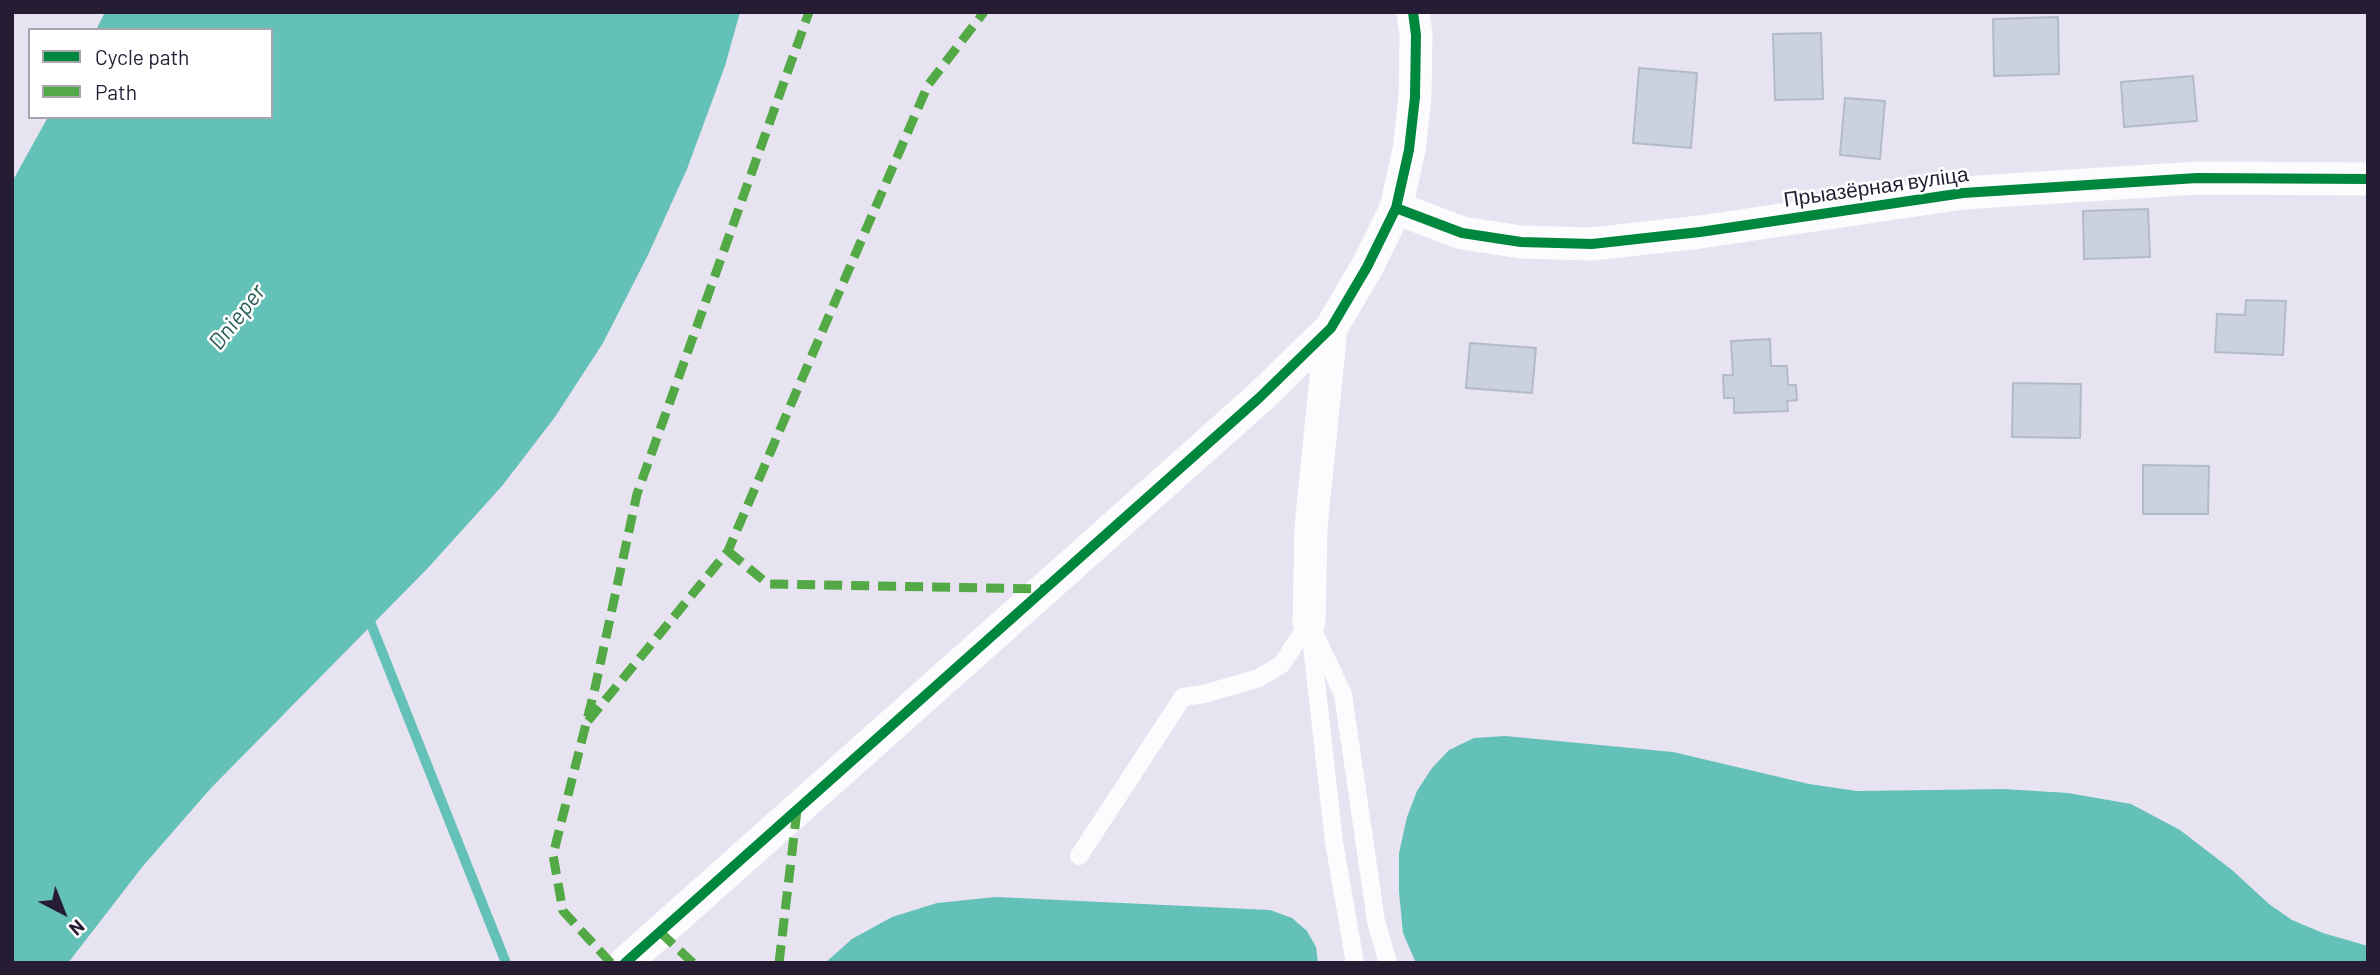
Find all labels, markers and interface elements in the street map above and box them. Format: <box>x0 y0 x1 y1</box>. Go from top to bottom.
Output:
legend <box>28 28 273 119</box>
text: Cycle path <box>95 44 189 69</box>
text: Path <box>95 79 137 104</box>
street label: Прыазёрная вуліца <box>1782 162 1970 212</box>
water label: Dnieper <box>203 279 271 355</box>
north arrow <box>28 877 98 947</box>
text: N <box>65 915 90 941</box>

